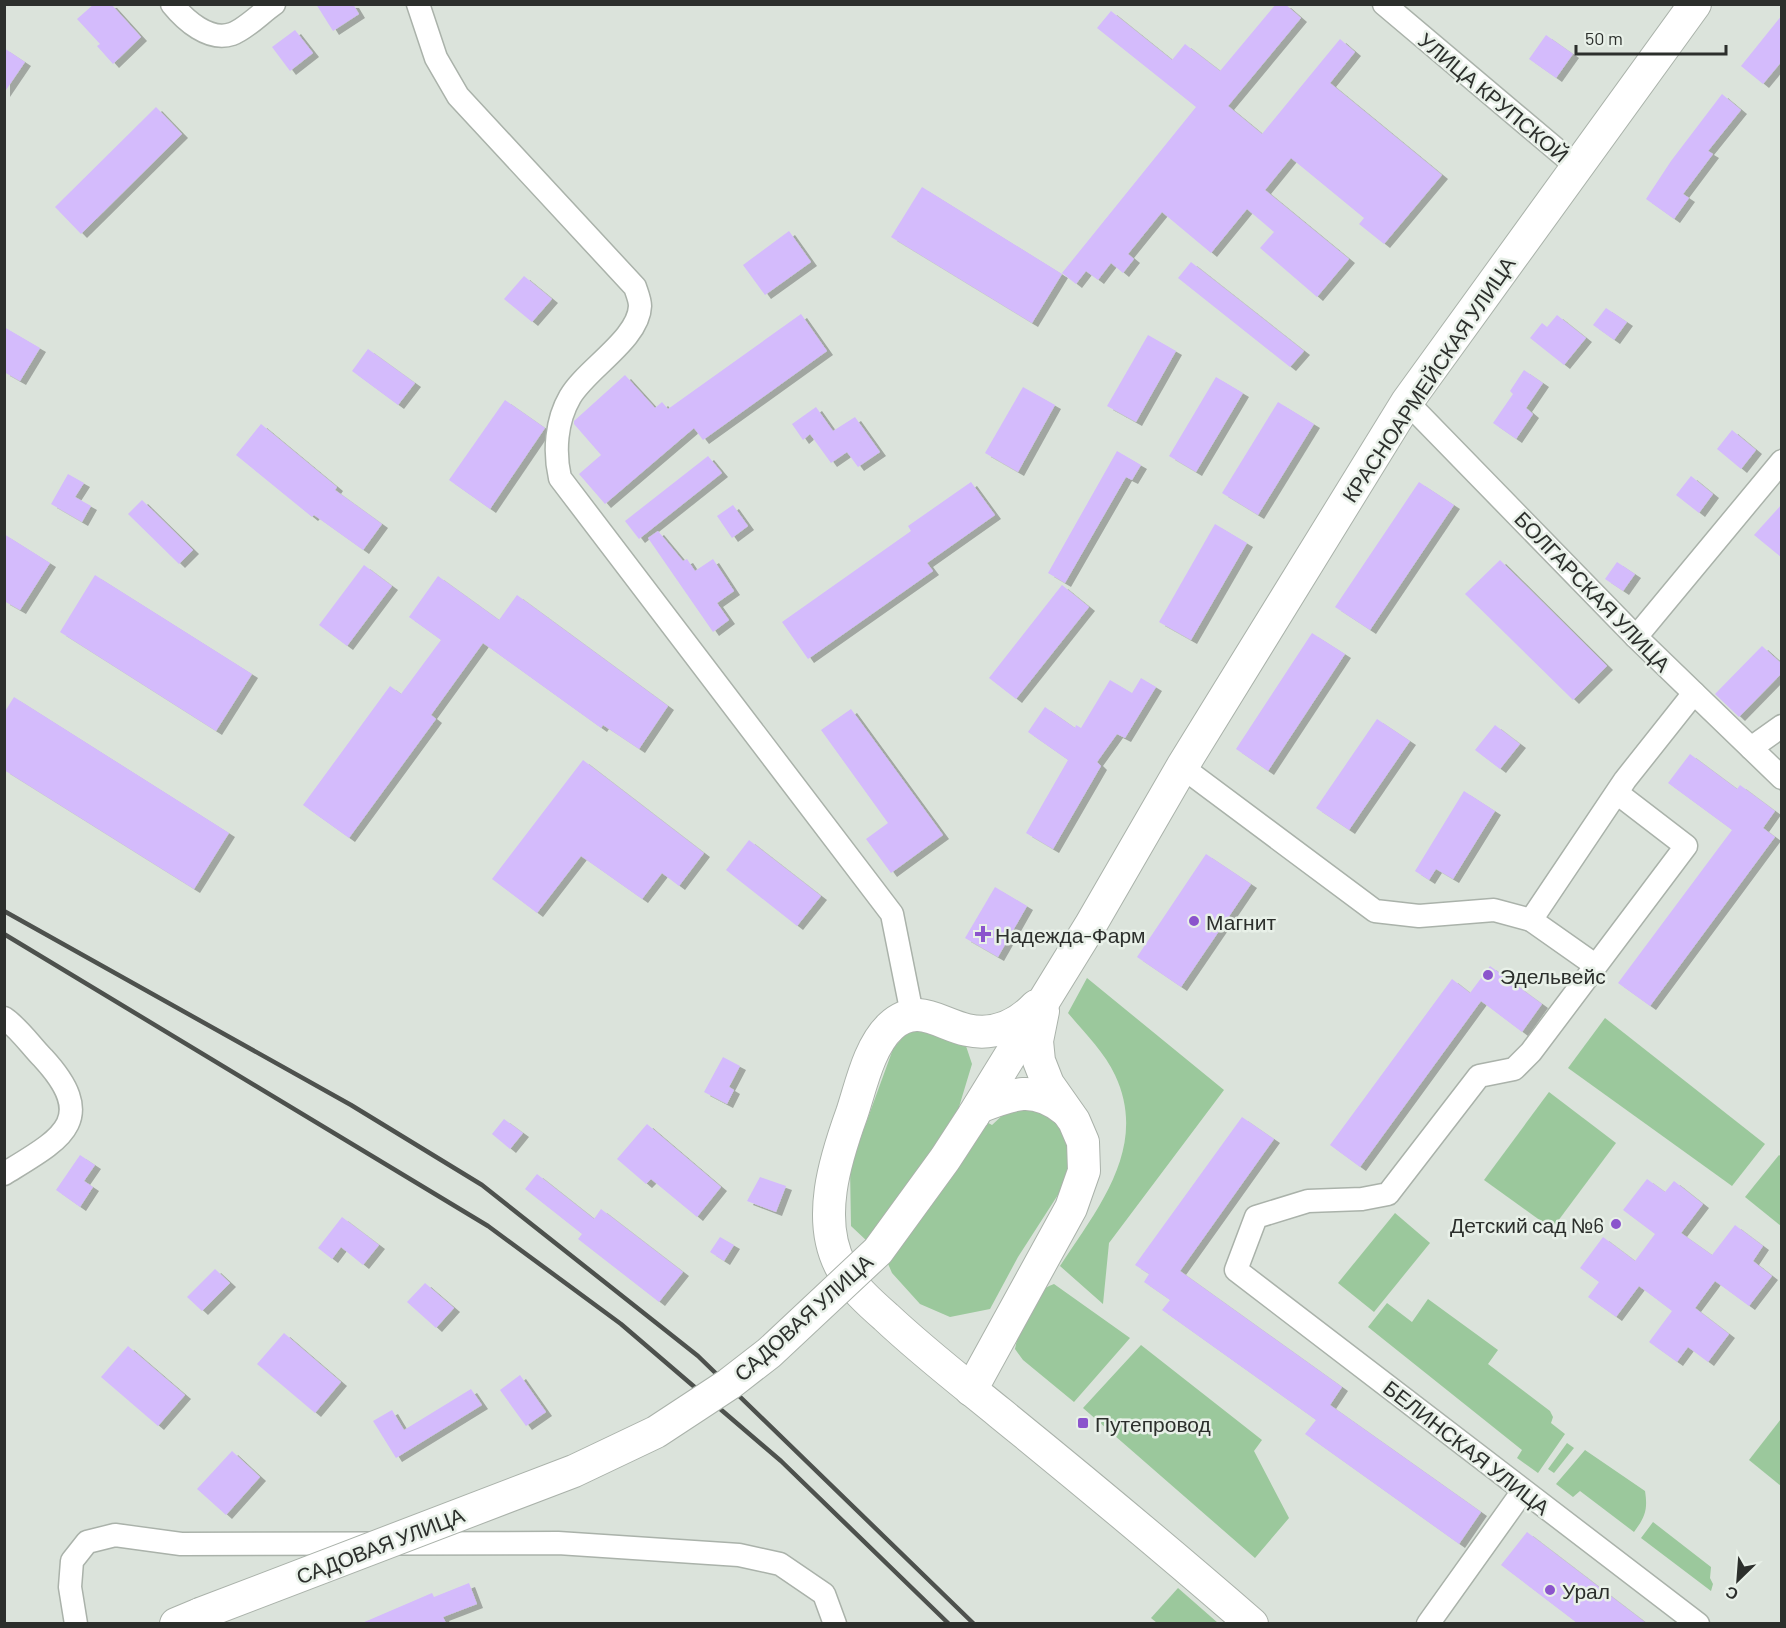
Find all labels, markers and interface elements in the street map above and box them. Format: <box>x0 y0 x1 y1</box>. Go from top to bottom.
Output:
scale bar <box>1576 18 1726 56</box>
street label: УЛИЦА КРУПСКОЙ <box>1414 27 1574 167</box>
text: 50 m <box>1585 27 1623 49</box>
street label: КРАСНОАРМЕЙСКАЯ УЛИЦА <box>1336 251 1520 507</box>
street label: БОЛГАРСКАЯ УЛИЦА <box>1510 506 1676 676</box>
place label: Магнит <box>1206 909 1276 934</box>
marker: Магнит <box>1187 914 1201 928</box>
place label: Надежда-Фарм <box>995 922 1146 947</box>
marker: Надежда-Фарм <box>976 927 990 941</box>
place label: Эдельвейс <box>1500 963 1606 988</box>
marker: Эдельвейс <box>1481 968 1495 982</box>
place label: Детский сад №6 <box>1450 1212 1604 1237</box>
marker: Детский сад №6 <box>1609 1217 1623 1231</box>
street label: САДОВАЯ УЛИЦА <box>729 1248 877 1386</box>
street label: БЕЛИНСКАЯ УЛИЦА <box>1379 1374 1555 1520</box>
place label: Путепровод <box>1095 1411 1211 1436</box>
marker: Путепровод <box>1076 1416 1090 1430</box>
street label: САДОВАЯ УЛИЦА <box>293 1501 467 1589</box>
north arrow <box>1708 1550 1768 1610</box>
place label: Урал <box>1562 1578 1610 1603</box>
marker: Урал <box>1543 1583 1557 1597</box>
text: С <box>1722 1583 1741 1605</box>

